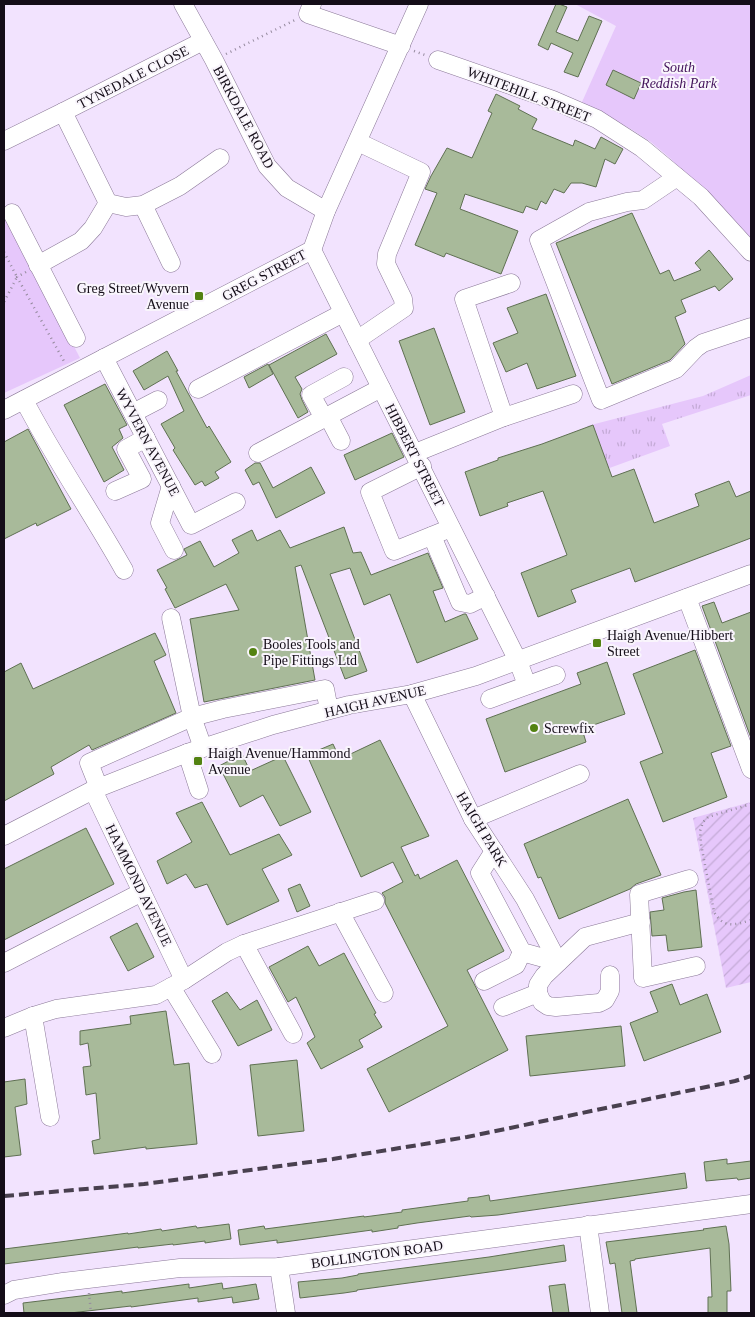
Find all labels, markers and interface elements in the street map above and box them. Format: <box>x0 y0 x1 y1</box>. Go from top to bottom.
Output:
street label: TYNEDALE CLOSE <box>75 43 191 112</box>
park label: South Reddish Park <box>640 60 718 91</box>
street label: BIRKDALE ROAD <box>210 63 277 171</box>
street label: WHITEHILL STREET <box>465 64 593 125</box>
street label: GREG STREET <box>220 247 309 304</box>
place label: Greg Street/Wyvern Avenue <box>77 281 189 312</box>
marker: Greg Street/Wyvern Avenue <box>193 290 205 302</box>
street label: WYVERN AVENUE <box>113 386 182 499</box>
street label: HIBBERT STREET <box>382 401 447 510</box>
place label: Haigh Avenue/Hibbert Street <box>607 628 733 659</box>
place label: Booles Tools and Pipe Fittings Ltd <box>263 637 360 668</box>
marker: Haigh Avenue/Hibbert Street <box>591 637 603 649</box>
marker: Booles Tools and Pipe Fittings Ltd <box>247 646 259 658</box>
street label: HAIGH AVENUE <box>323 683 427 720</box>
place label: Screwfix <box>544 721 595 736</box>
marker: Screwfix <box>528 722 540 734</box>
place label: Haigh Avenue/Hammond Avenue <box>208 746 350 777</box>
marker: Haigh Avenue/Hammond Avenue <box>192 755 204 767</box>
street label: HAIGH PARK <box>453 789 510 869</box>
street label: HAMMOND AVENUE <box>102 822 175 949</box>
street label: BOLLINGTON ROAD <box>310 1238 444 1271</box>

